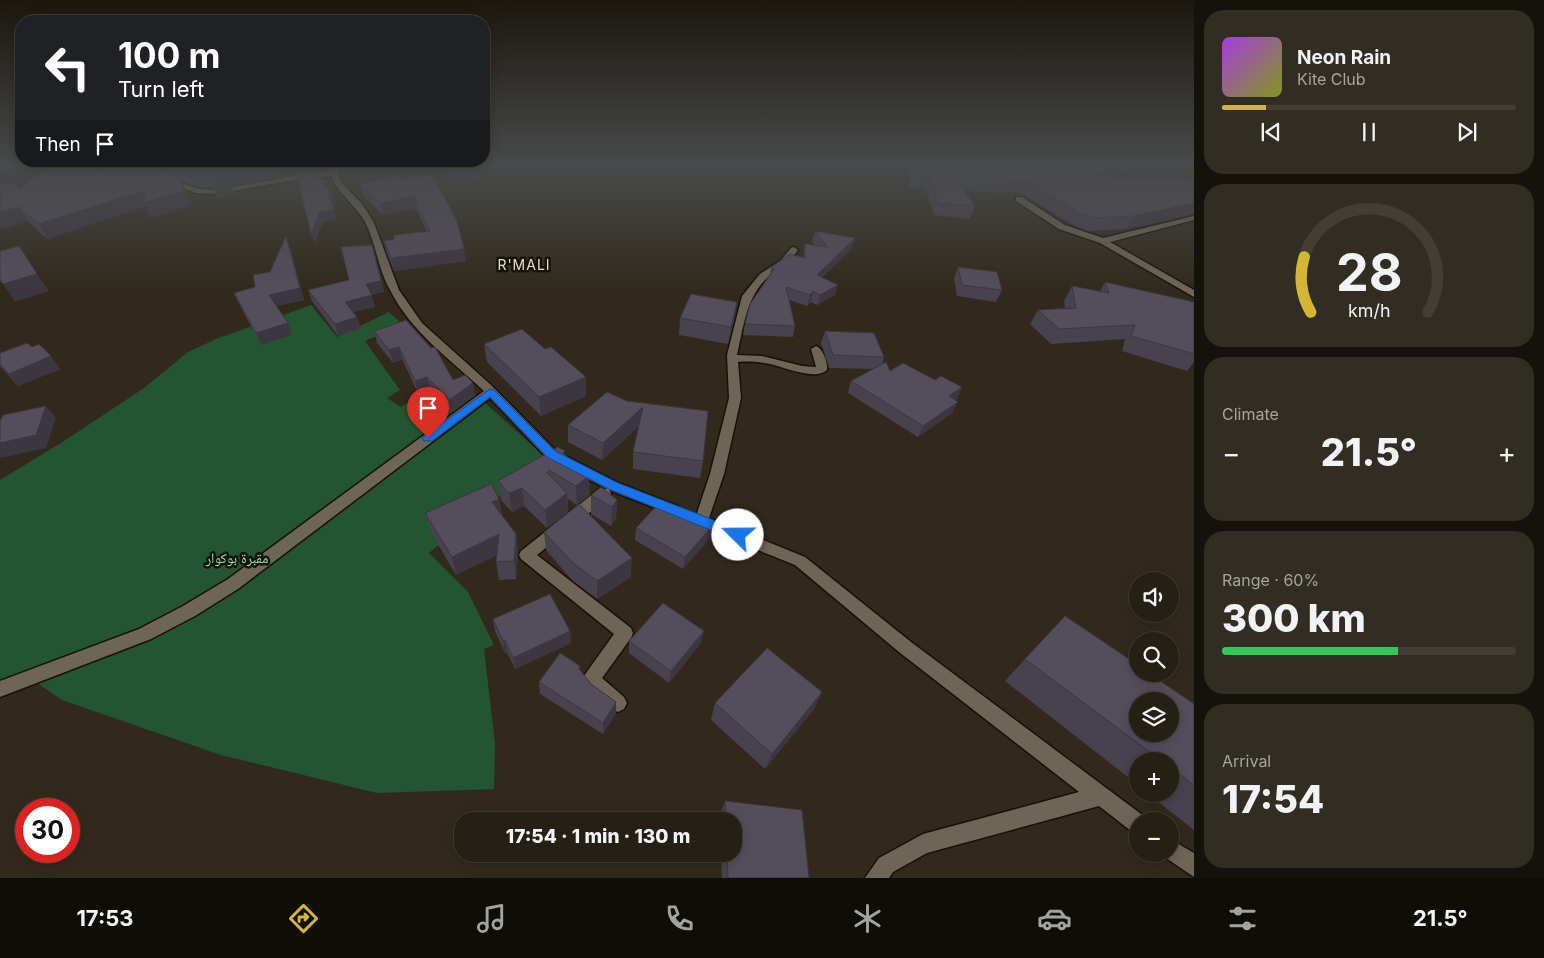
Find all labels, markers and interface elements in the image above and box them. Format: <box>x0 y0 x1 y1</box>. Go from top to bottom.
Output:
text: 100 m <box>118 34 221 76</box>
icon: left <box>35 35 100 100</box>
text: Neon Rain <box>1297 46 1391 69</box>
text: Kite Club <box>1297 69 1366 89</box>
text: Turn left <box>118 76 204 102</box>
icon: previous <box>1257 118 1285 146</box>
icon: pause <box>1355 118 1383 146</box>
icon: next <box>1453 118 1481 146</box>
icon: arrive <box>91 130 119 158</box>
text: Then <box>35 133 81 156</box>
text: 28 <box>1336 241 1402 304</box>
district label: R'MALI <box>497 256 551 273</box>
text: km/h <box>1348 300 1390 321</box>
pin <box>407 387 449 438</box>
icon: arrive <box>414 394 442 422</box>
text: Climate <box>1222 404 1279 424</box>
text: 21.5° <box>1321 429 1417 475</box>
text: − <box>1222 436 1241 470</box>
text: + <box>1497 436 1516 470</box>
position arrow <box>711 508 763 560</box>
park label: مقبرة بوكوار <box>205 549 268 567</box>
text: Range · 60% <box>1222 570 1319 590</box>
map controls <box>1129 572 1179 862</box>
button: sound <box>1129 572 1179 622</box>
text: 300 km <box>1222 595 1366 641</box>
button: search <box>1129 632 1179 682</box>
button: layers <box>1129 692 1179 742</box>
text: Arrival <box>1222 751 1271 771</box>
button: + <box>1129 752 1179 802</box>
text: 17:54 <box>1222 776 1324 822</box>
speed limit sign: 30 <box>15 798 80 863</box>
button: − <box>1129 812 1179 862</box>
text: 17:54 · 1 min · 130 m <box>506 825 690 848</box>
icon: directions <box>286 901 321 936</box>
icon: music <box>474 901 509 936</box>
icon: phone <box>662 901 697 936</box>
icon: climate <box>850 901 885 936</box>
icon: car <box>1037 901 1072 936</box>
icon: filters <box>1225 901 1260 936</box>
text: 17:53 <box>76 905 134 931</box>
text: 21.5° <box>1413 905 1468 931</box>

